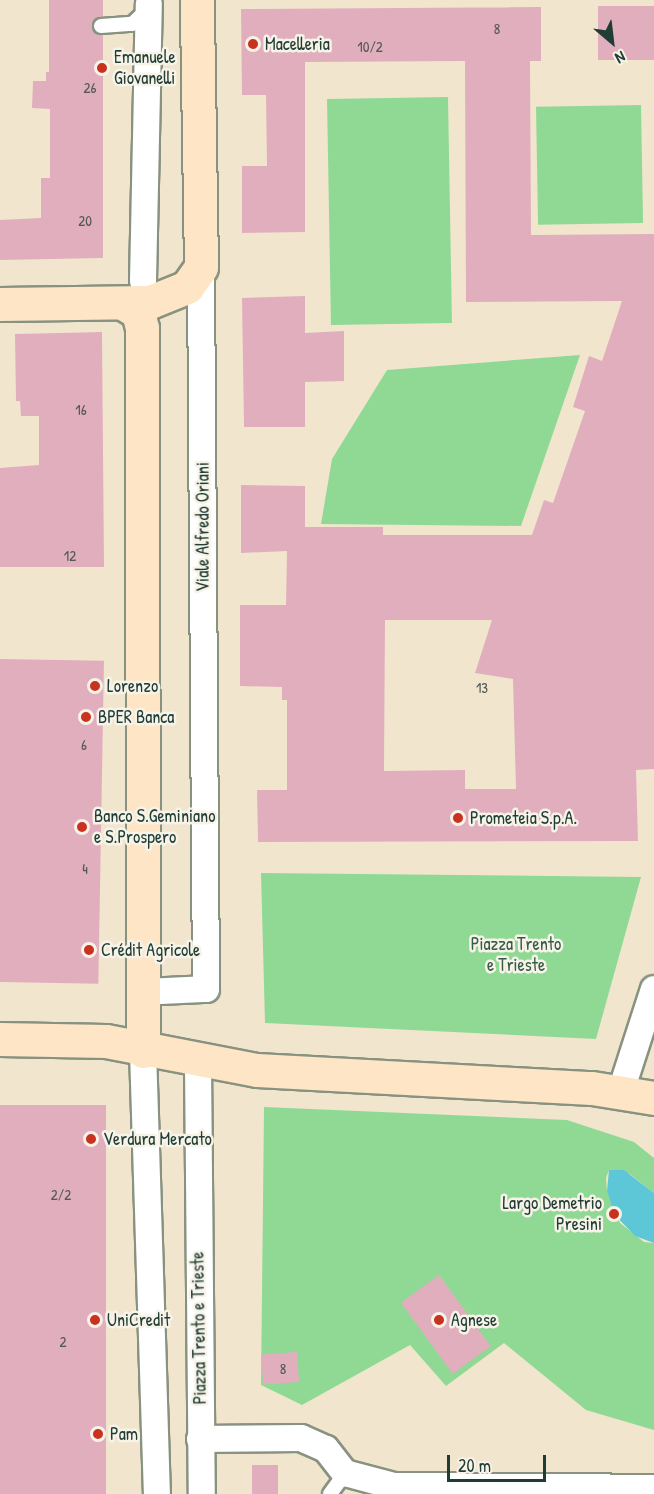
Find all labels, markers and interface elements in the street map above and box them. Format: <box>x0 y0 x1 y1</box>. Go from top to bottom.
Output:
north arrow <box>582 12 642 72</box>
house number: 8 <box>494 20 500 38</box>
place label: Macelleria <box>265 33 330 55</box>
marker: Macelleria <box>246 37 260 51</box>
house number: 10/2 <box>357 38 383 56</box>
text: N <box>612 46 629 70</box>
place label: Emanuele Giovanelli <box>114 47 176 90</box>
marker: Emanuele Giovanelli <box>95 61 109 75</box>
house number: 26 <box>83 79 97 97</box>
house number: 20 <box>78 212 92 230</box>
house number: 16 <box>75 401 87 419</box>
street label: Viale Alfredo Oriani <box>192 462 214 592</box>
house number: 12 <box>64 547 76 565</box>
place label: Lorenzo <box>107 675 158 697</box>
marker: Lorenzo <box>88 679 102 693</box>
house number: 13 <box>476 679 488 697</box>
place label: BPER Banca <box>98 706 174 728</box>
marker: BPER Banca <box>79 710 93 724</box>
house number: 6 <box>81 736 87 754</box>
place label: Banco S.Geminiano e S.Prospero <box>94 806 215 848</box>
place label: Prometeia S.p.A. <box>470 807 577 829</box>
marker: Prometeia S.p.A. <box>451 811 465 825</box>
marker: Banco S.Geminiano e S.Prospero <box>75 820 89 834</box>
house number: 4 <box>82 860 88 878</box>
park label: Piazza Trento e Trieste <box>471 934 561 976</box>
place label: Crédit Agricole <box>101 939 200 961</box>
marker: Crédit Agricole <box>82 943 96 957</box>
place label: Verdura Mercato <box>103 1128 212 1150</box>
marker: Verdura Mercato <box>84 1132 98 1146</box>
house number: 2/2 <box>51 1186 71 1204</box>
place label: Largo Demetrio Presini <box>502 1193 602 1236</box>
marker: Largo Demetrio Presini <box>607 1207 621 1221</box>
street label: Piazza Trento e Trieste <box>187 1251 211 1405</box>
place label: UniCredit <box>107 1309 170 1331</box>
place label: Agnese <box>451 1309 497 1331</box>
marker: UniCredit <box>88 1313 102 1327</box>
marker: Agnese <box>432 1313 446 1327</box>
house number: 2 <box>59 1333 67 1351</box>
house number: 8 <box>280 1360 286 1378</box>
place label: Pam <box>110 1423 138 1445</box>
marker: Pam <box>91 1427 105 1441</box>
scale bar <box>450 1443 549 1481</box>
text: 20 m <box>458 1453 491 1478</box>

